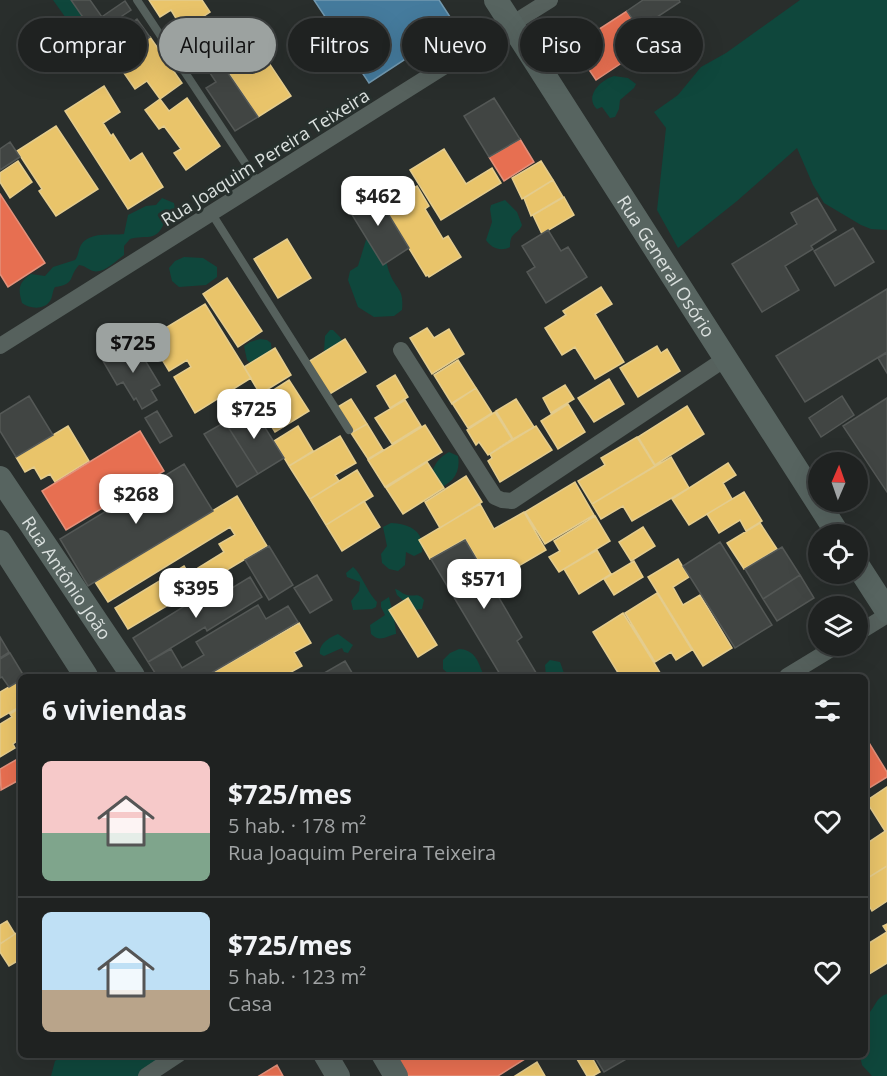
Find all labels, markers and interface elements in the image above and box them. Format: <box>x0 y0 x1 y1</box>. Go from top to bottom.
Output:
chip: Comprar <box>18 18 147 72</box>
chip: Alquilar <box>159 18 276 72</box>
chip: Filtros <box>288 18 390 72</box>
chip: Nuevo <box>402 18 508 72</box>
chip: Piso <box>520 18 603 72</box>
chip: Casa <box>615 18 703 72</box>
street label: Rua Joaquim Pereira Teixeira <box>156 83 374 231</box>
pin: $462 <box>342 176 414 227</box>
text: $462 <box>355 182 401 209</box>
street label: Rua General Osório <box>612 191 721 342</box>
pin: $725 <box>97 323 169 374</box>
text: $725 <box>110 329 156 356</box>
pin: $725 <box>218 389 290 440</box>
text: $725 <box>231 395 277 422</box>
north arrow <box>808 452 868 512</box>
map controls <box>808 452 868 656</box>
pin: $268 <box>100 474 172 525</box>
text: $268 <box>113 480 159 507</box>
street label: Rua Antônio João <box>17 511 117 644</box>
button: locate <box>808 524 868 584</box>
pin: $571 <box>448 559 520 610</box>
text: $571 <box>461 565 507 592</box>
pin: $395 <box>160 568 232 619</box>
text: $395 <box>173 574 219 601</box>
button: layers <box>808 596 868 656</box>
text: 6 viviendas <box>42 692 187 728</box>
icon: filters <box>811 694 844 727</box>
text: $725/mes <box>228 776 352 812</box>
icon: home <box>90 785 162 857</box>
icon: heart <box>811 805 844 838</box>
text: 5 hab. · 178 m² <box>228 812 366 839</box>
text: Rua Joaquim Pereira Teixeira <box>228 839 496 866</box>
text: $725/mes <box>228 927 352 963</box>
icon: home <box>90 936 162 1008</box>
icon: heart <box>811 956 844 989</box>
text: 5 hab. · 123 m² <box>228 963 366 990</box>
text: Casa <box>228 990 272 1017</box>

